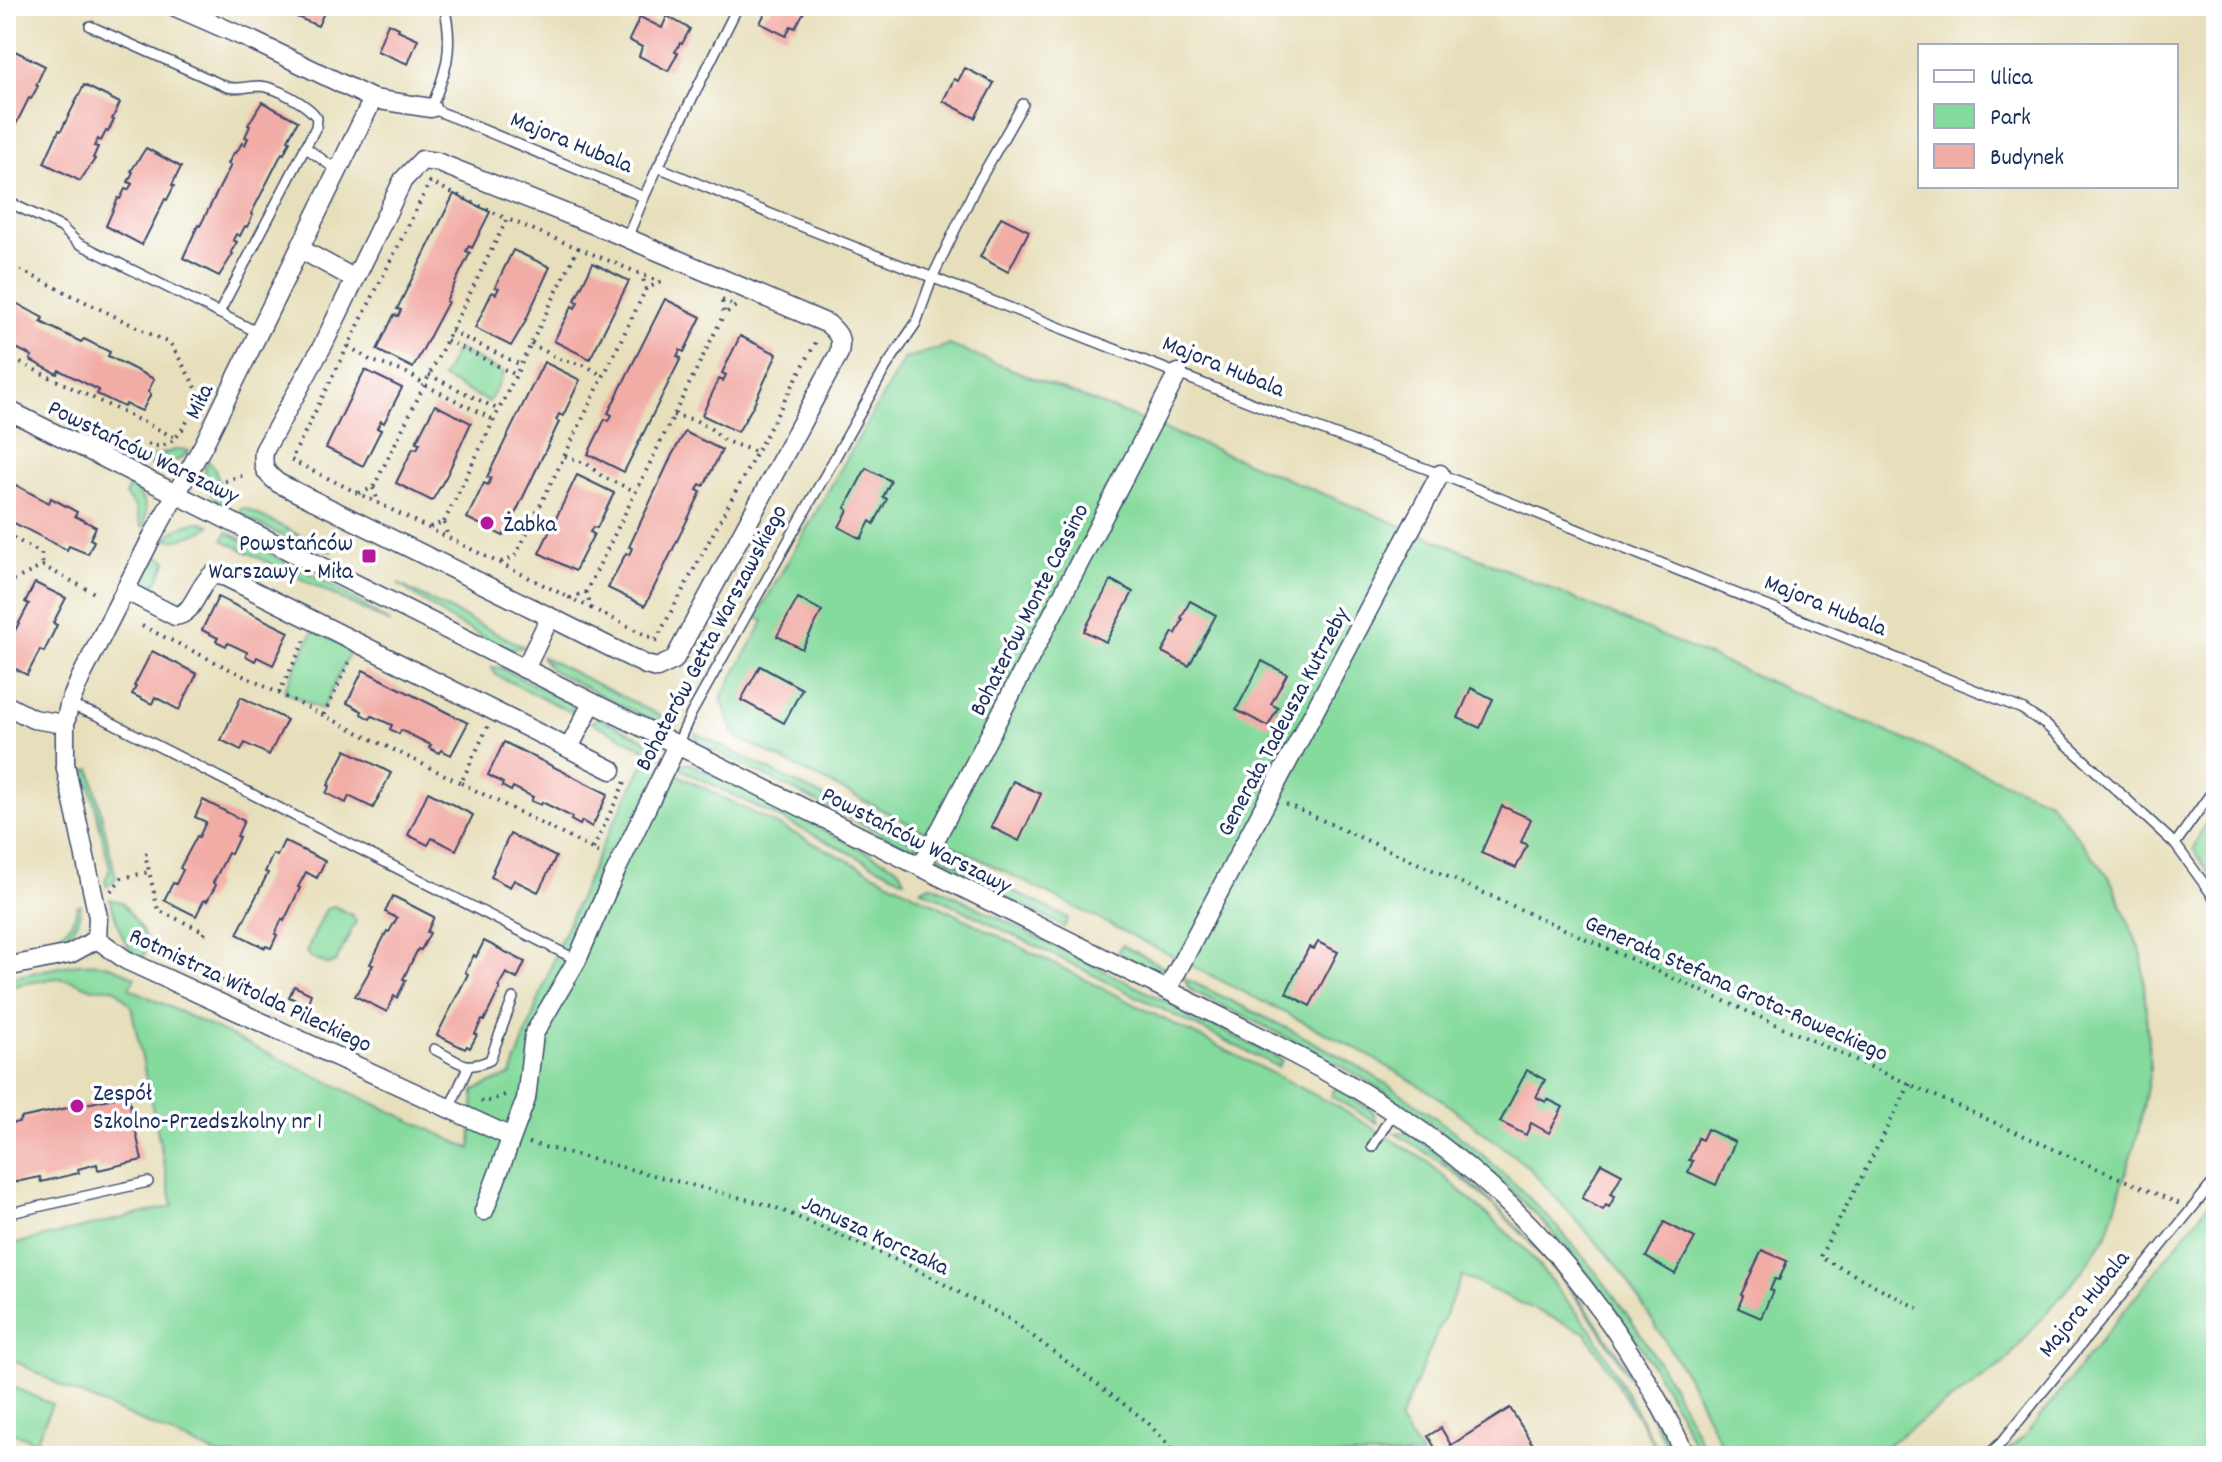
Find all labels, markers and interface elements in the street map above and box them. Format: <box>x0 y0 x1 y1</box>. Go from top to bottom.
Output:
legend <box>1918 44 2178 188</box>
text: Ulica <box>1990 62 2033 96</box>
text: Park <box>1990 102 2031 136</box>
street label: Majora Hubala <box>505 104 638 184</box>
text: Budynek <box>1990 142 2064 176</box>
street label: Majora Hubala <box>1157 328 1290 408</box>
street label: Miła <box>178 378 224 426</box>
street label: Powstańców Warszawy <box>41 393 245 515</box>
street label: Bohaterów Monte Cassino <box>962 498 1099 723</box>
street label: Bohaterów Getta Warszawskiego <box>628 499 797 778</box>
place label: Żabka <box>503 509 557 543</box>
marker: Żabka <box>478 514 496 532</box>
place label: Powstańców Warszawy - Miła <box>208 528 354 590</box>
marker: Powstańców Warszawy - Miła <box>360 547 378 565</box>
street label: Majora Hubala <box>1759 567 1892 647</box>
street label: Generała Tadeusza Kutrzeby <box>1210 601 1360 843</box>
street label: Powstańców Warszawy <box>815 779 1018 905</box>
street label: Generała Stefana Grota-Roweckiego <box>1579 907 1893 1072</box>
street label: Rotmistrza Witolda Pileckiego <box>123 920 377 1063</box>
place label: Zespół Szkolno-Przedszkolny nr 1 <box>93 1078 322 1140</box>
marker: Zespół Szkolno-Przedszkolny nr 1 <box>68 1097 86 1115</box>
street label: Janusza Korczaka <box>795 1188 955 1286</box>
street label: Majora Hubala <box>2031 1243 2140 1366</box>

